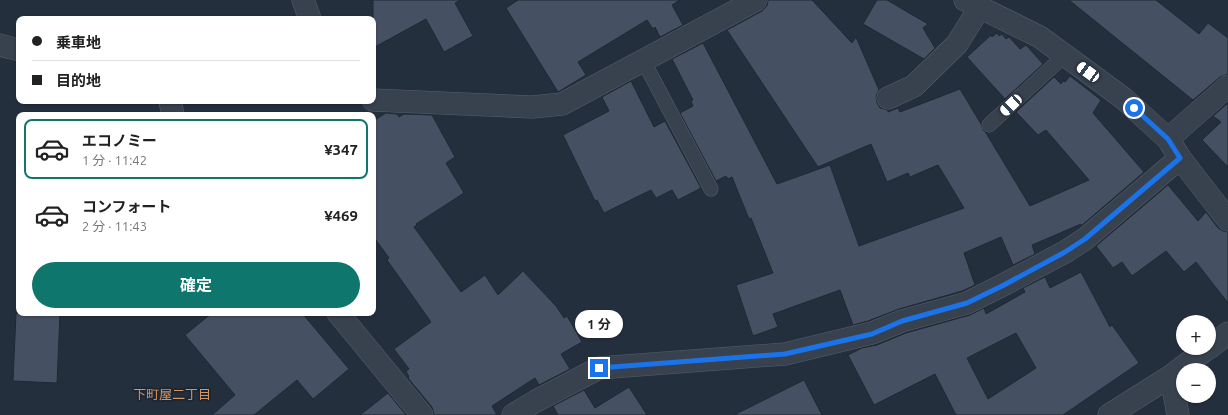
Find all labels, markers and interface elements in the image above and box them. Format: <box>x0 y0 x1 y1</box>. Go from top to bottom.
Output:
text: 乗車地 <box>56 34 101 51</box>
car <box>1075 60 1101 84</box>
text: 目的地 <box>56 72 101 89</box>
car <box>998 92 1024 118</box>
route start <box>1125 99 1143 117</box>
icon: car <box>34 131 70 167</box>
text: エコノミー <box>82 132 157 149</box>
text: ¥347 <box>324 141 358 158</box>
text: 1 分 · 11:42 <box>82 153 147 167</box>
icon: car <box>34 197 70 233</box>
text: コンフォート <box>82 198 172 215</box>
text: ¥469 <box>324 207 358 224</box>
text: 2 分 · 11:43 <box>82 219 147 233</box>
button: 確定 <box>32 262 360 308</box>
callout: 1 分 <box>575 310 623 338</box>
map controls <box>1176 315 1216 403</box>
button: + <box>1176 315 1216 355</box>
text: 1 分 <box>587 317 611 331</box>
route end <box>590 359 608 377</box>
button: − <box>1176 363 1216 403</box>
district label: 下町屋二丁目 <box>133 387 211 401</box>

